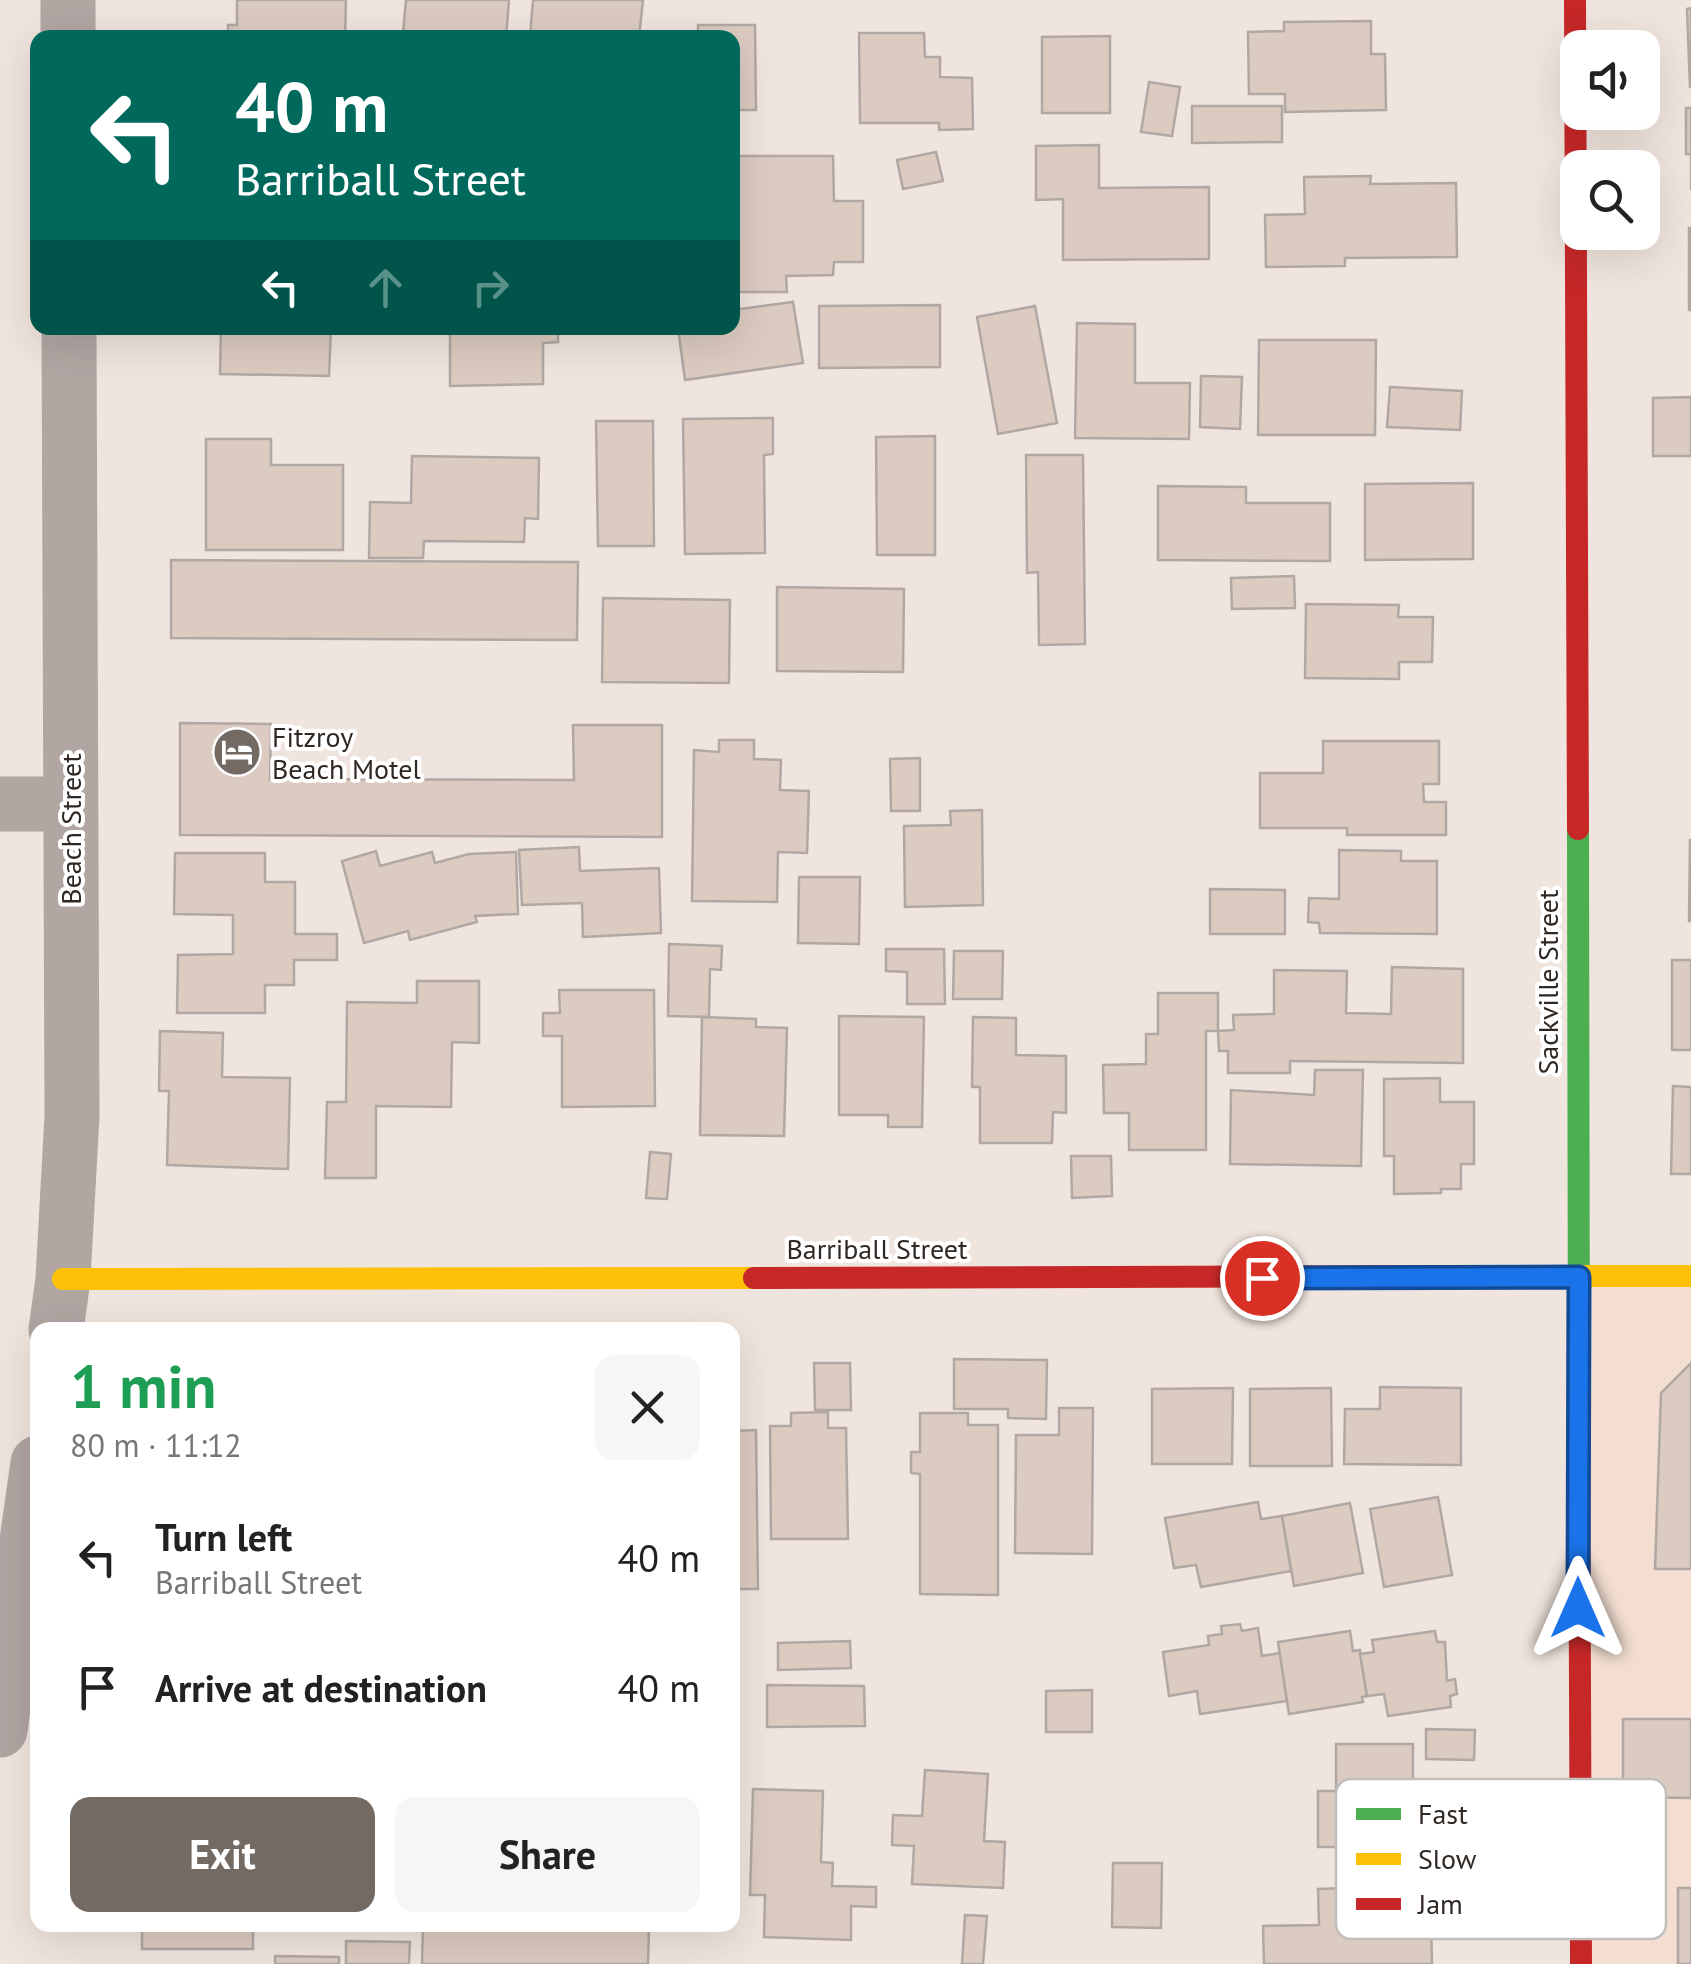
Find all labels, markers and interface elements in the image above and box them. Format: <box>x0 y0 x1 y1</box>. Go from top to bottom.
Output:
map controls <box>1560 30 1660 250</box>
button: sound <box>1560 30 1660 130</box>
text: 40 m <box>235 61 388 151</box>
icon: left <box>70 70 200 200</box>
text: Barriball Street <box>235 149 526 207</box>
button: search <box>1560 150 1660 250</box>
icon: left <box>253 260 308 315</box>
icon: ahead <box>358 260 413 315</box>
icon: right <box>463 260 518 315</box>
place label: Fitzroy Beach Motel <box>272 718 421 787</box>
hotel icon: Fitzroy Beach Motel <box>211 726 263 778</box>
street label: Beach Street <box>52 753 89 905</box>
street label: Sackville Street <box>1529 889 1566 1075</box>
street label: Barriball Street <box>786 1230 968 1267</box>
pin <box>1220 1236 1305 1321</box>
icon: arrive <box>1235 1251 1290 1306</box>
text: 1 min <box>70 1347 216 1425</box>
button: close <box>595 1355 700 1460</box>
text: 80 m · 11:12 <box>70 1424 242 1466</box>
text: Turn left <box>155 1512 292 1561</box>
icon: left <box>70 1530 125 1585</box>
text: 40 m <box>618 1533 700 1582</box>
position arrow <box>1526 1556 1630 1660</box>
text: Barriball Street <box>155 1561 362 1603</box>
icon: arrive <box>70 1660 125 1715</box>
text: Arrive at destination <box>155 1663 487 1712</box>
text: 40 m <box>618 1663 700 1712</box>
legend <box>1336 1779 1666 1939</box>
text: Fast <box>1418 1795 1468 1832</box>
button: Exit <box>70 1797 375 1912</box>
button: Share <box>395 1797 700 1912</box>
text: Slow <box>1418 1840 1477 1877</box>
text: Jam <box>1417 1885 1463 1922</box>

